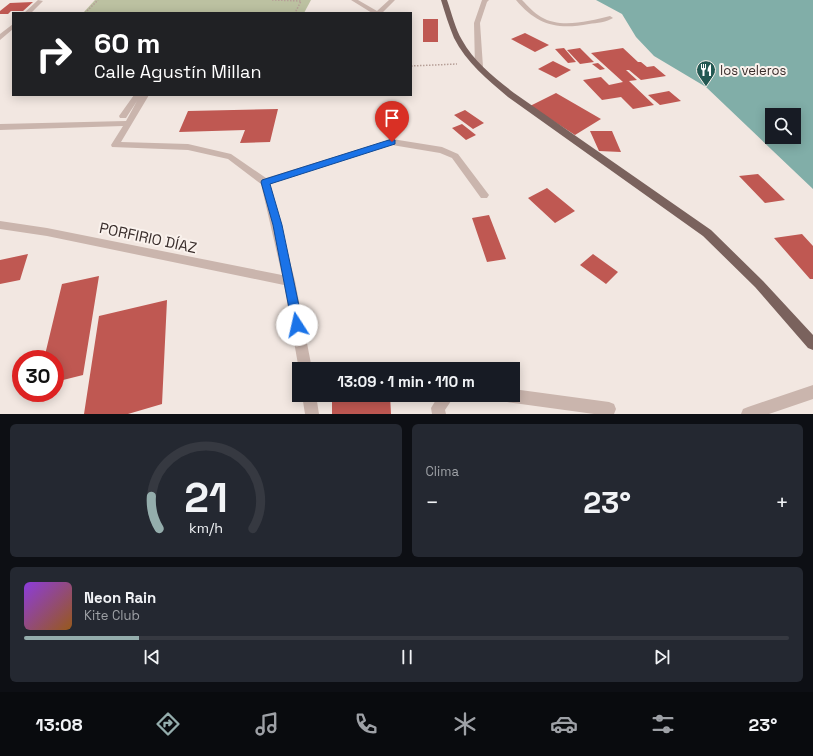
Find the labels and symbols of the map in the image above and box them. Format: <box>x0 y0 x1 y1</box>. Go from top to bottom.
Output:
restaurant icon: los veleros <box>695 59 717 87</box>
place label: los veleros <box>720 62 786 79</box>
pin <box>375 101 409 142</box>
street label: PORFIRIO DÍAZ <box>98 218 199 257</box>
position arrow <box>276 304 318 346</box>
speed limit sign: 30 <box>12 350 64 402</box>

